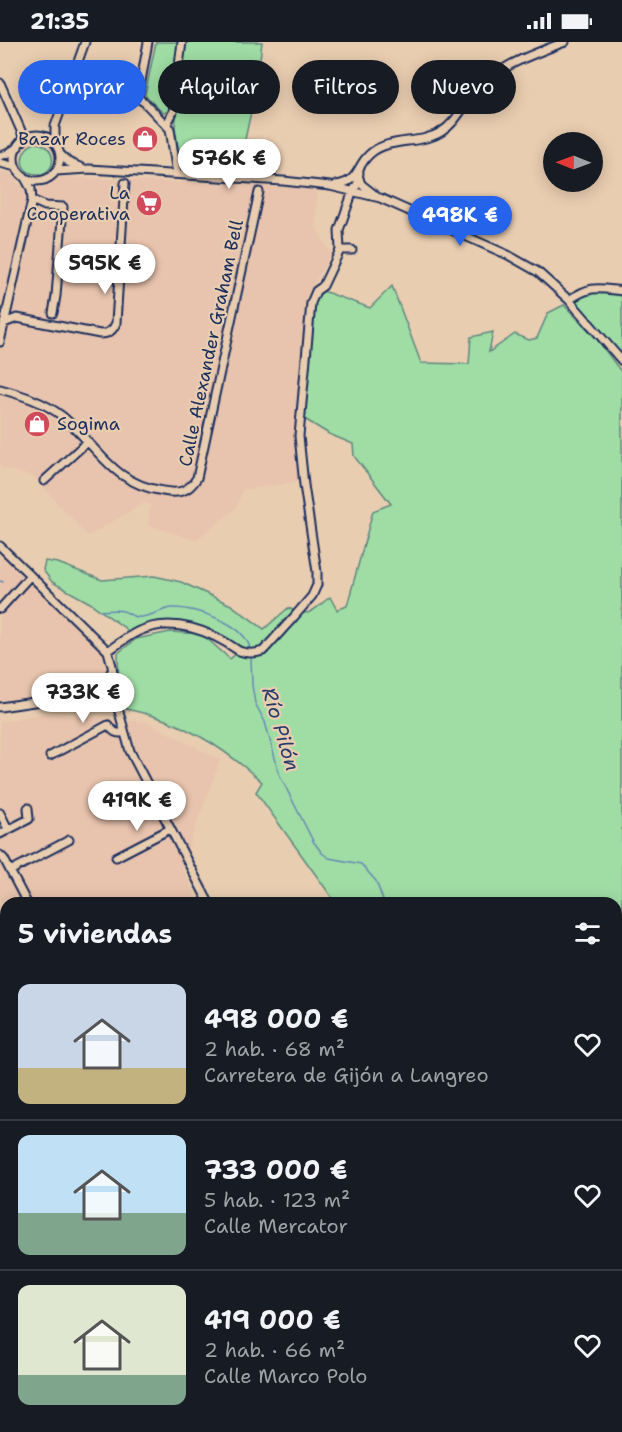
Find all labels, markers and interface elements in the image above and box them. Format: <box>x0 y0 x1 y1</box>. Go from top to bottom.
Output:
text: 21:35 <box>30 7 89 36</box>
chip: Comprar <box>18 60 146 114</box>
chip: Alquilar <box>158 60 280 114</box>
chip: Filtros <box>292 60 399 114</box>
chip: Nuevo <box>411 60 516 114</box>
shop icon: Bazar Roces <box>130 124 160 154</box>
place label: Bazar Roces <box>18 127 126 151</box>
north arrow <box>543 132 603 192</box>
map controls <box>543 132 603 192</box>
pin: 576K € <box>180 139 278 190</box>
text: 576K € <box>192 145 266 171</box>
place label: La Cooperativa <box>26 181 130 226</box>
supermarket icon: La Cooperativa <box>134 188 164 218</box>
pin: 498K € <box>411 196 509 247</box>
text: 498K € <box>422 202 498 228</box>
street label: Calle Alexander Graham Bell <box>173 217 249 469</box>
pin: 595K € <box>56 244 154 295</box>
text: 595K € <box>68 250 142 276</box>
shop icon: Sogima <box>22 409 52 439</box>
place label: Sogima <box>57 412 120 436</box>
pin: 733K € <box>34 673 132 724</box>
text: 733K € <box>45 679 121 705</box>
water label: Río Pilón <box>256 684 306 774</box>
pin: 419K € <box>88 781 186 832</box>
text: 419K € <box>102 787 172 813</box>
text: 5 viviendas <box>18 916 172 951</box>
icon: filters <box>571 917 604 950</box>
text: 498 000 € <box>204 1001 349 1036</box>
icon: home <box>66 1008 138 1080</box>
icon: heart <box>571 1028 604 1061</box>
text: 2 hab. · 68 m² <box>204 1036 345 1062</box>
text: Carretera de Gijón a Langreo <box>204 1062 489 1088</box>
text: 733 000 € <box>204 1152 348 1187</box>
icon: home <box>66 1159 138 1231</box>
icon: heart <box>571 1179 604 1212</box>
text: 5 hab. · 123 m² <box>204 1187 350 1213</box>
text: Calle Mercator <box>204 1213 348 1239</box>
text: 419 000 € <box>204 1302 341 1337</box>
icon: home <box>66 1309 138 1381</box>
icon: heart <box>571 1329 604 1362</box>
text: 2 hab. · 66 m² <box>204 1337 345 1363</box>
text: Calle Marco Polo <box>204 1363 367 1389</box>

